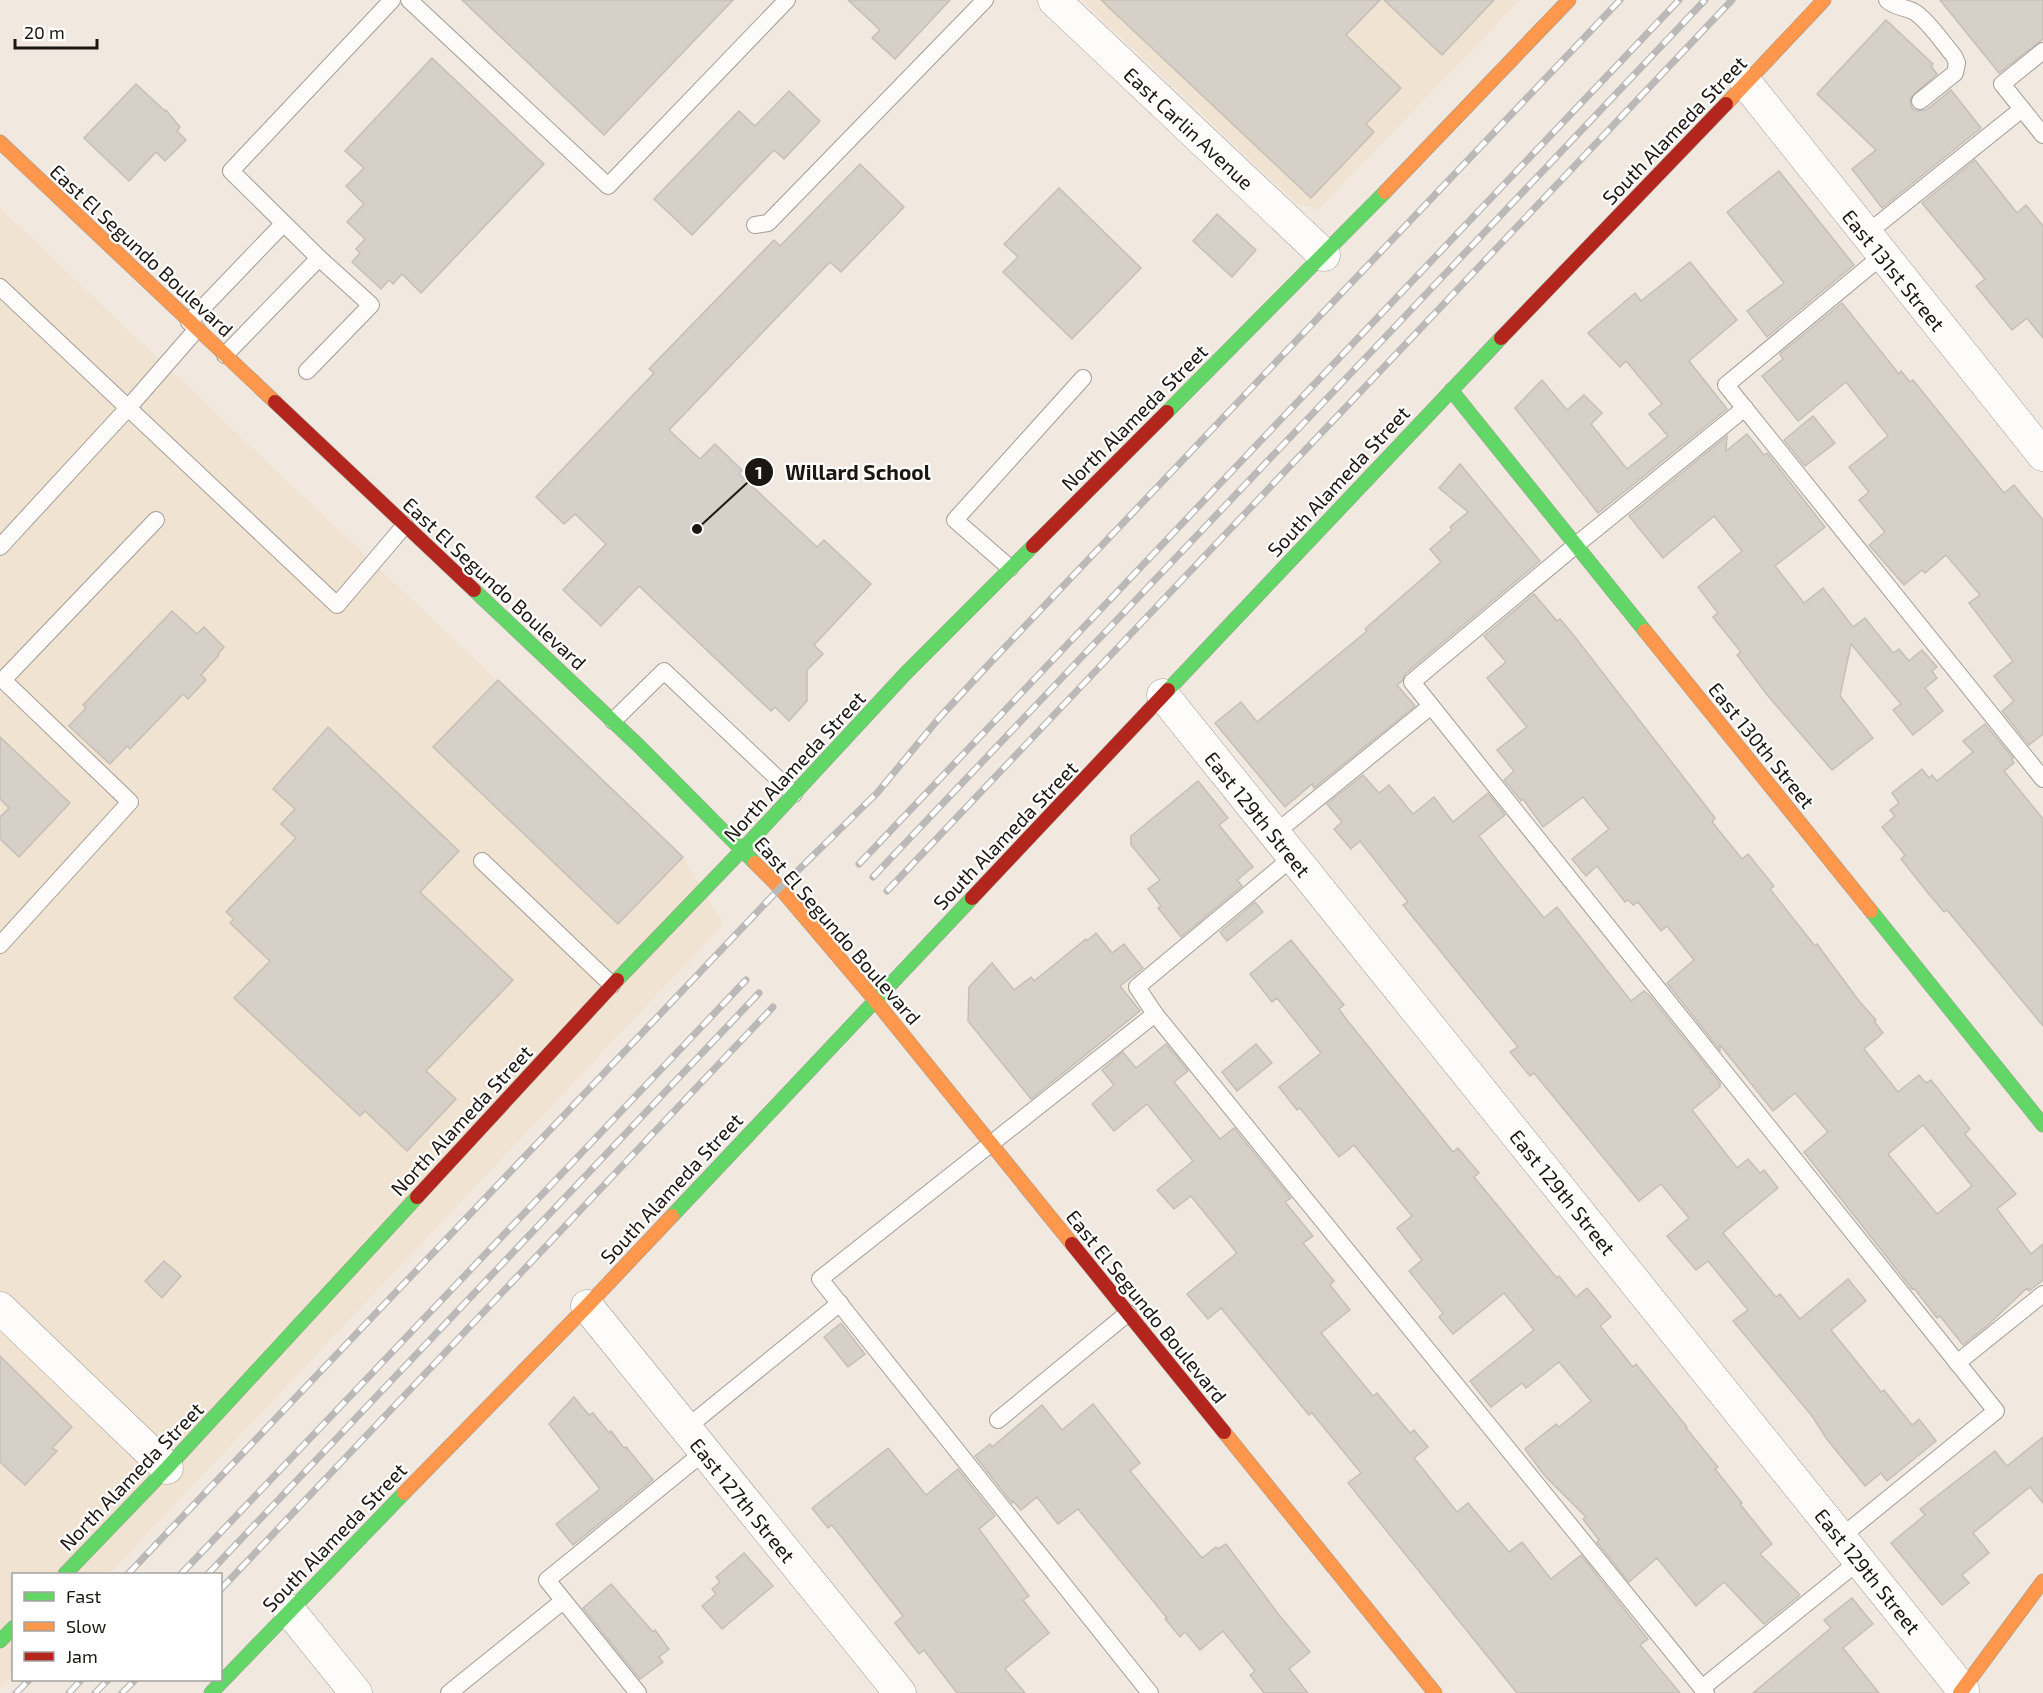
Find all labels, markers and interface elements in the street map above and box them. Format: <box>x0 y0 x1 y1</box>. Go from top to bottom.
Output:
scale bar <box>15 12 98 50</box>
text: 20 m <box>24 21 65 43</box>
street label: South Alameda Street <box>1597 50 1751 209</box>
street label: East Carlin Avenue <box>1119 62 1259 194</box>
street label: East El Segundo Boulevard <box>46 159 238 341</box>
street label: East 131st Street <box>1838 204 1951 336</box>
street label: North Alameda Street <box>1056 339 1212 495</box>
street label: South Alameda Street <box>1262 400 1414 561</box>
callout: Willard School <box>744 453 943 492</box>
text: Willard School <box>785 459 931 484</box>
text: 1 <box>755 461 763 483</box>
street label: East El Segundo Boulevard <box>399 492 591 674</box>
street label: East 130th Street <box>1704 677 1820 813</box>
street label: North Alameda Street <box>718 686 870 846</box>
street label: East 129th Street <box>1200 746 1316 882</box>
street label: South Alameda Street <box>928 755 1082 914</box>
street label: East El Segundo Boulevard <box>750 831 926 1029</box>
street label: North Alameda Street <box>385 1040 537 1200</box>
street label: South Alameda Street <box>595 1107 747 1268</box>
street label: East 129th Street <box>1505 1124 1621 1260</box>
street label: East El Segundo Boulevard <box>1062 1205 1232 1407</box>
street label: North Alameda Street <box>54 1397 208 1555</box>
street label: East 127th Street <box>685 1433 801 1567</box>
street label: South Alameda Street <box>257 1457 411 1616</box>
street label: East 129th Street <box>1810 1503 1926 1639</box>
legend <box>12 1573 222 1681</box>
text: Fast <box>66 1585 101 1607</box>
text: Slow <box>66 1615 107 1637</box>
text: Jam <box>66 1645 98 1667</box>

